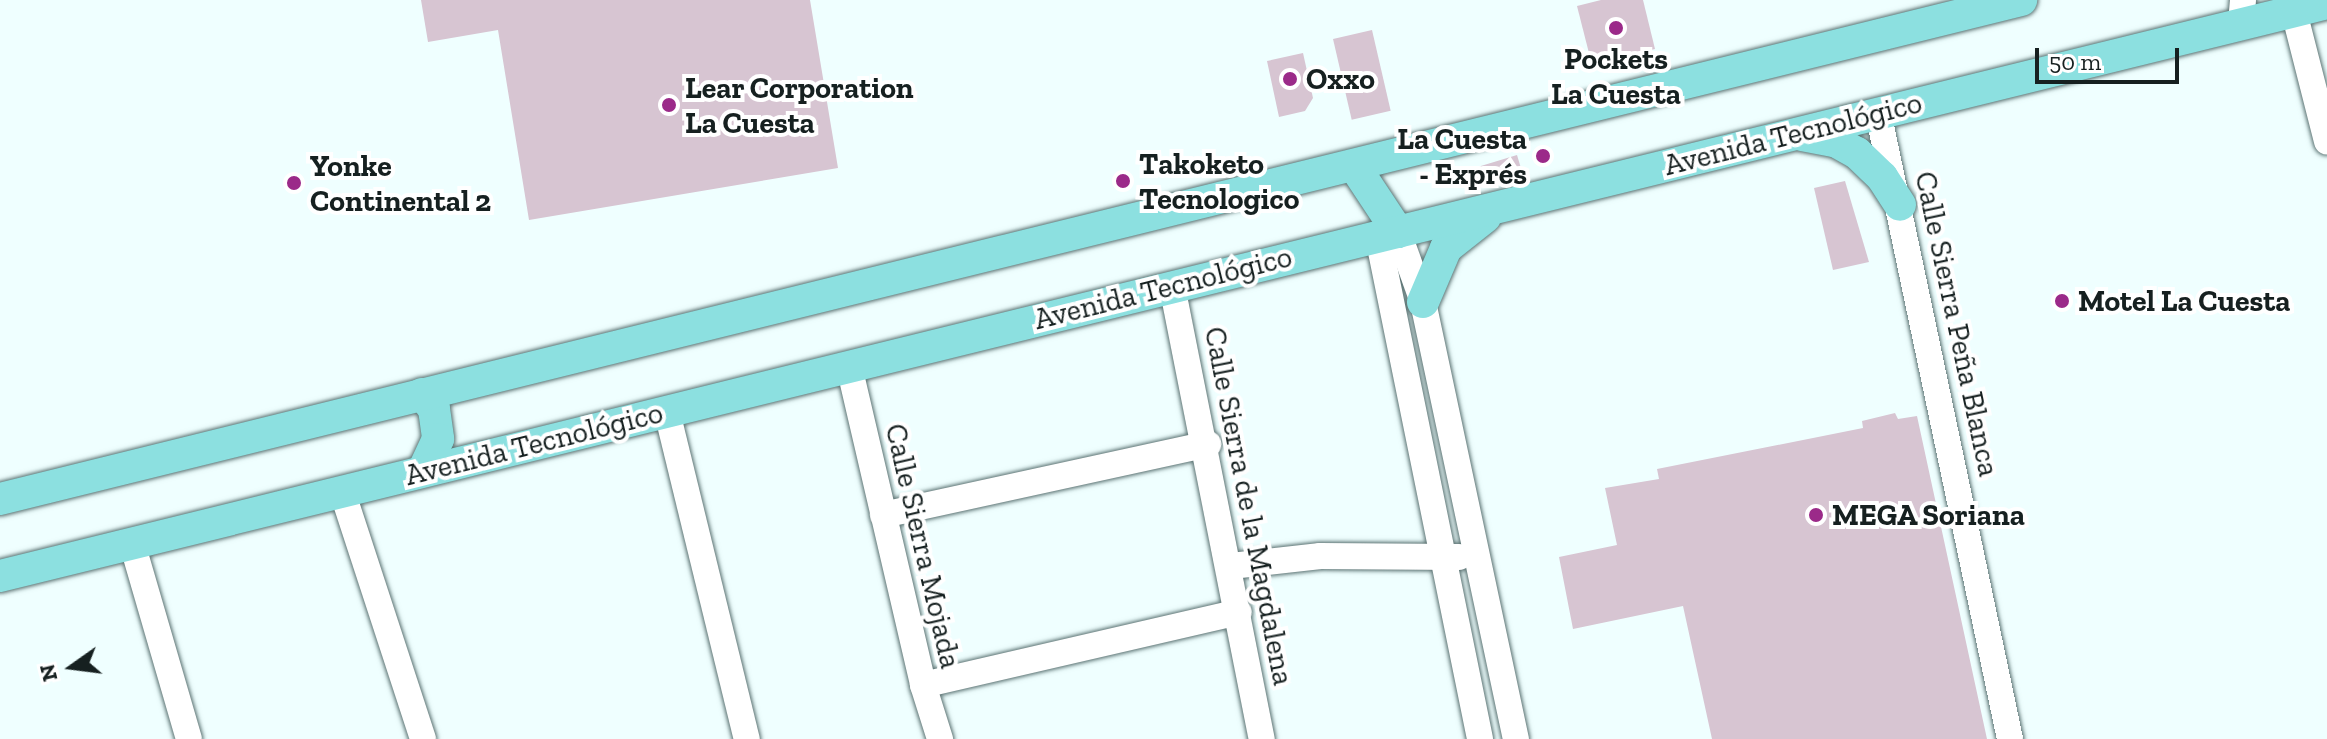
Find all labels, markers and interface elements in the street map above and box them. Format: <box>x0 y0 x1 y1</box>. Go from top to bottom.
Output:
marker: Pockets La Cuesta <box>1607 19 1625 37</box>
scale bar <box>2039 32 2183 82</box>
place label: Pockets La Cuesta <box>1551 41 1681 112</box>
text: 50 m <box>2049 47 2101 76</box>
place label: Oxxo <box>1306 61 1375 97</box>
place label: Lear Corporation La Cuesta <box>685 70 914 140</box>
marker: Oxxo <box>1281 70 1299 88</box>
street label: Avenida Tecnológico <box>1660 84 1926 184</box>
marker: Lear Corporation La Cuesta <box>660 96 678 114</box>
place label: La Cuesta - Exprés <box>1397 121 1527 192</box>
place label: Takoketo Tecnologico <box>1139 146 1299 216</box>
marker: La Cuesta - Exprés <box>1534 147 1552 165</box>
place label: Yonke Continental 2 <box>310 148 491 218</box>
street label: Calle Sierra Peña Blanca <box>1907 168 2007 480</box>
marker: Takoketo Tecnologico <box>1114 172 1132 190</box>
marker: Yonke Continental 2 <box>285 174 303 192</box>
street label: Avenida Tecnológico <box>1030 238 1296 338</box>
place label: Motel La Cuesta <box>2078 283 2290 319</box>
marker: Motel La Cuesta <box>2053 292 2071 310</box>
street label: Calle Sierra de la Magdalena <box>1197 324 1301 688</box>
street label: Avenida Tecnológico <box>401 394 667 494</box>
street label: Calle Sierra Mojada <box>877 420 969 672</box>
place label: MEGA Soriana <box>1832 497 2026 533</box>
marker: MEGA Soriana <box>1807 506 1825 524</box>
north arrow <box>32 627 112 707</box>
text: N <box>33 662 63 684</box>

